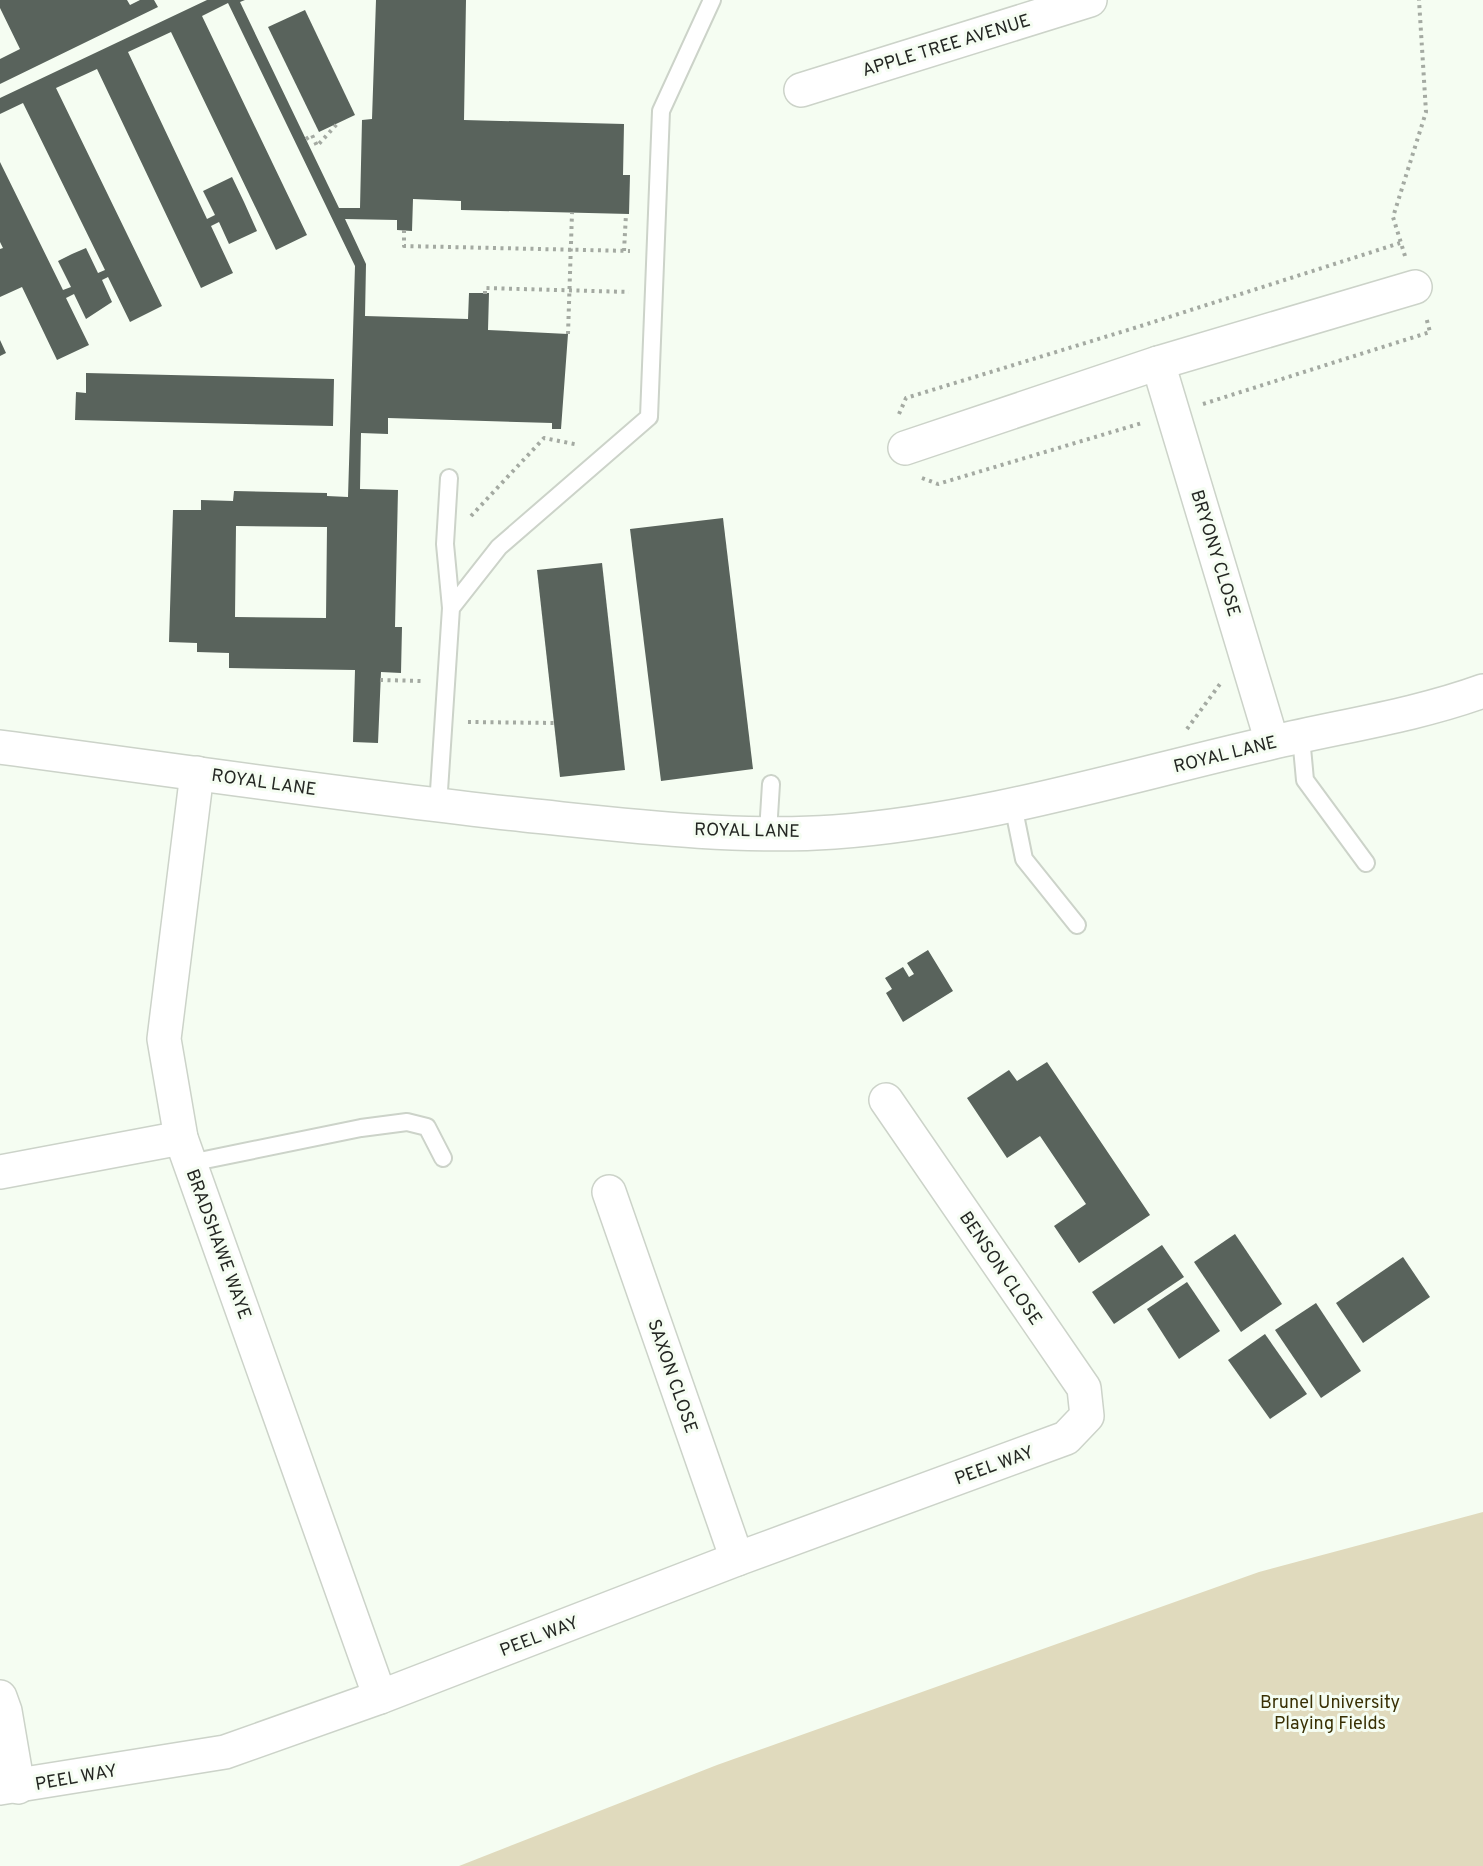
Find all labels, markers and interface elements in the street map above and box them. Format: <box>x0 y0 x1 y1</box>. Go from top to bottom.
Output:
street label: APPLE TREE AVENUE <box>859 10 1033 83</box>
street label: BRYONY CLOSE <box>1184 487 1245 620</box>
street label: ROYAL LANE <box>1171 732 1279 779</box>
street label: ROYAL LANE <box>210 765 318 802</box>
street label: ROYAL LANE <box>694 819 800 844</box>
street label: BRADSHAWE WAYE <box>180 1166 255 1323</box>
street label: BENSON CLOSE <box>953 1208 1046 1330</box>
street label: SAXON CLOSE <box>641 1317 702 1436</box>
street label: PEEL WAY <box>952 1441 1037 1491</box>
street label: PEEL WAY <box>497 1612 582 1663</box>
park label: Brunel University Playing Fields <box>1260 1692 1400 1736</box>
street label: PEEL WAY <box>34 1760 119 1797</box>

